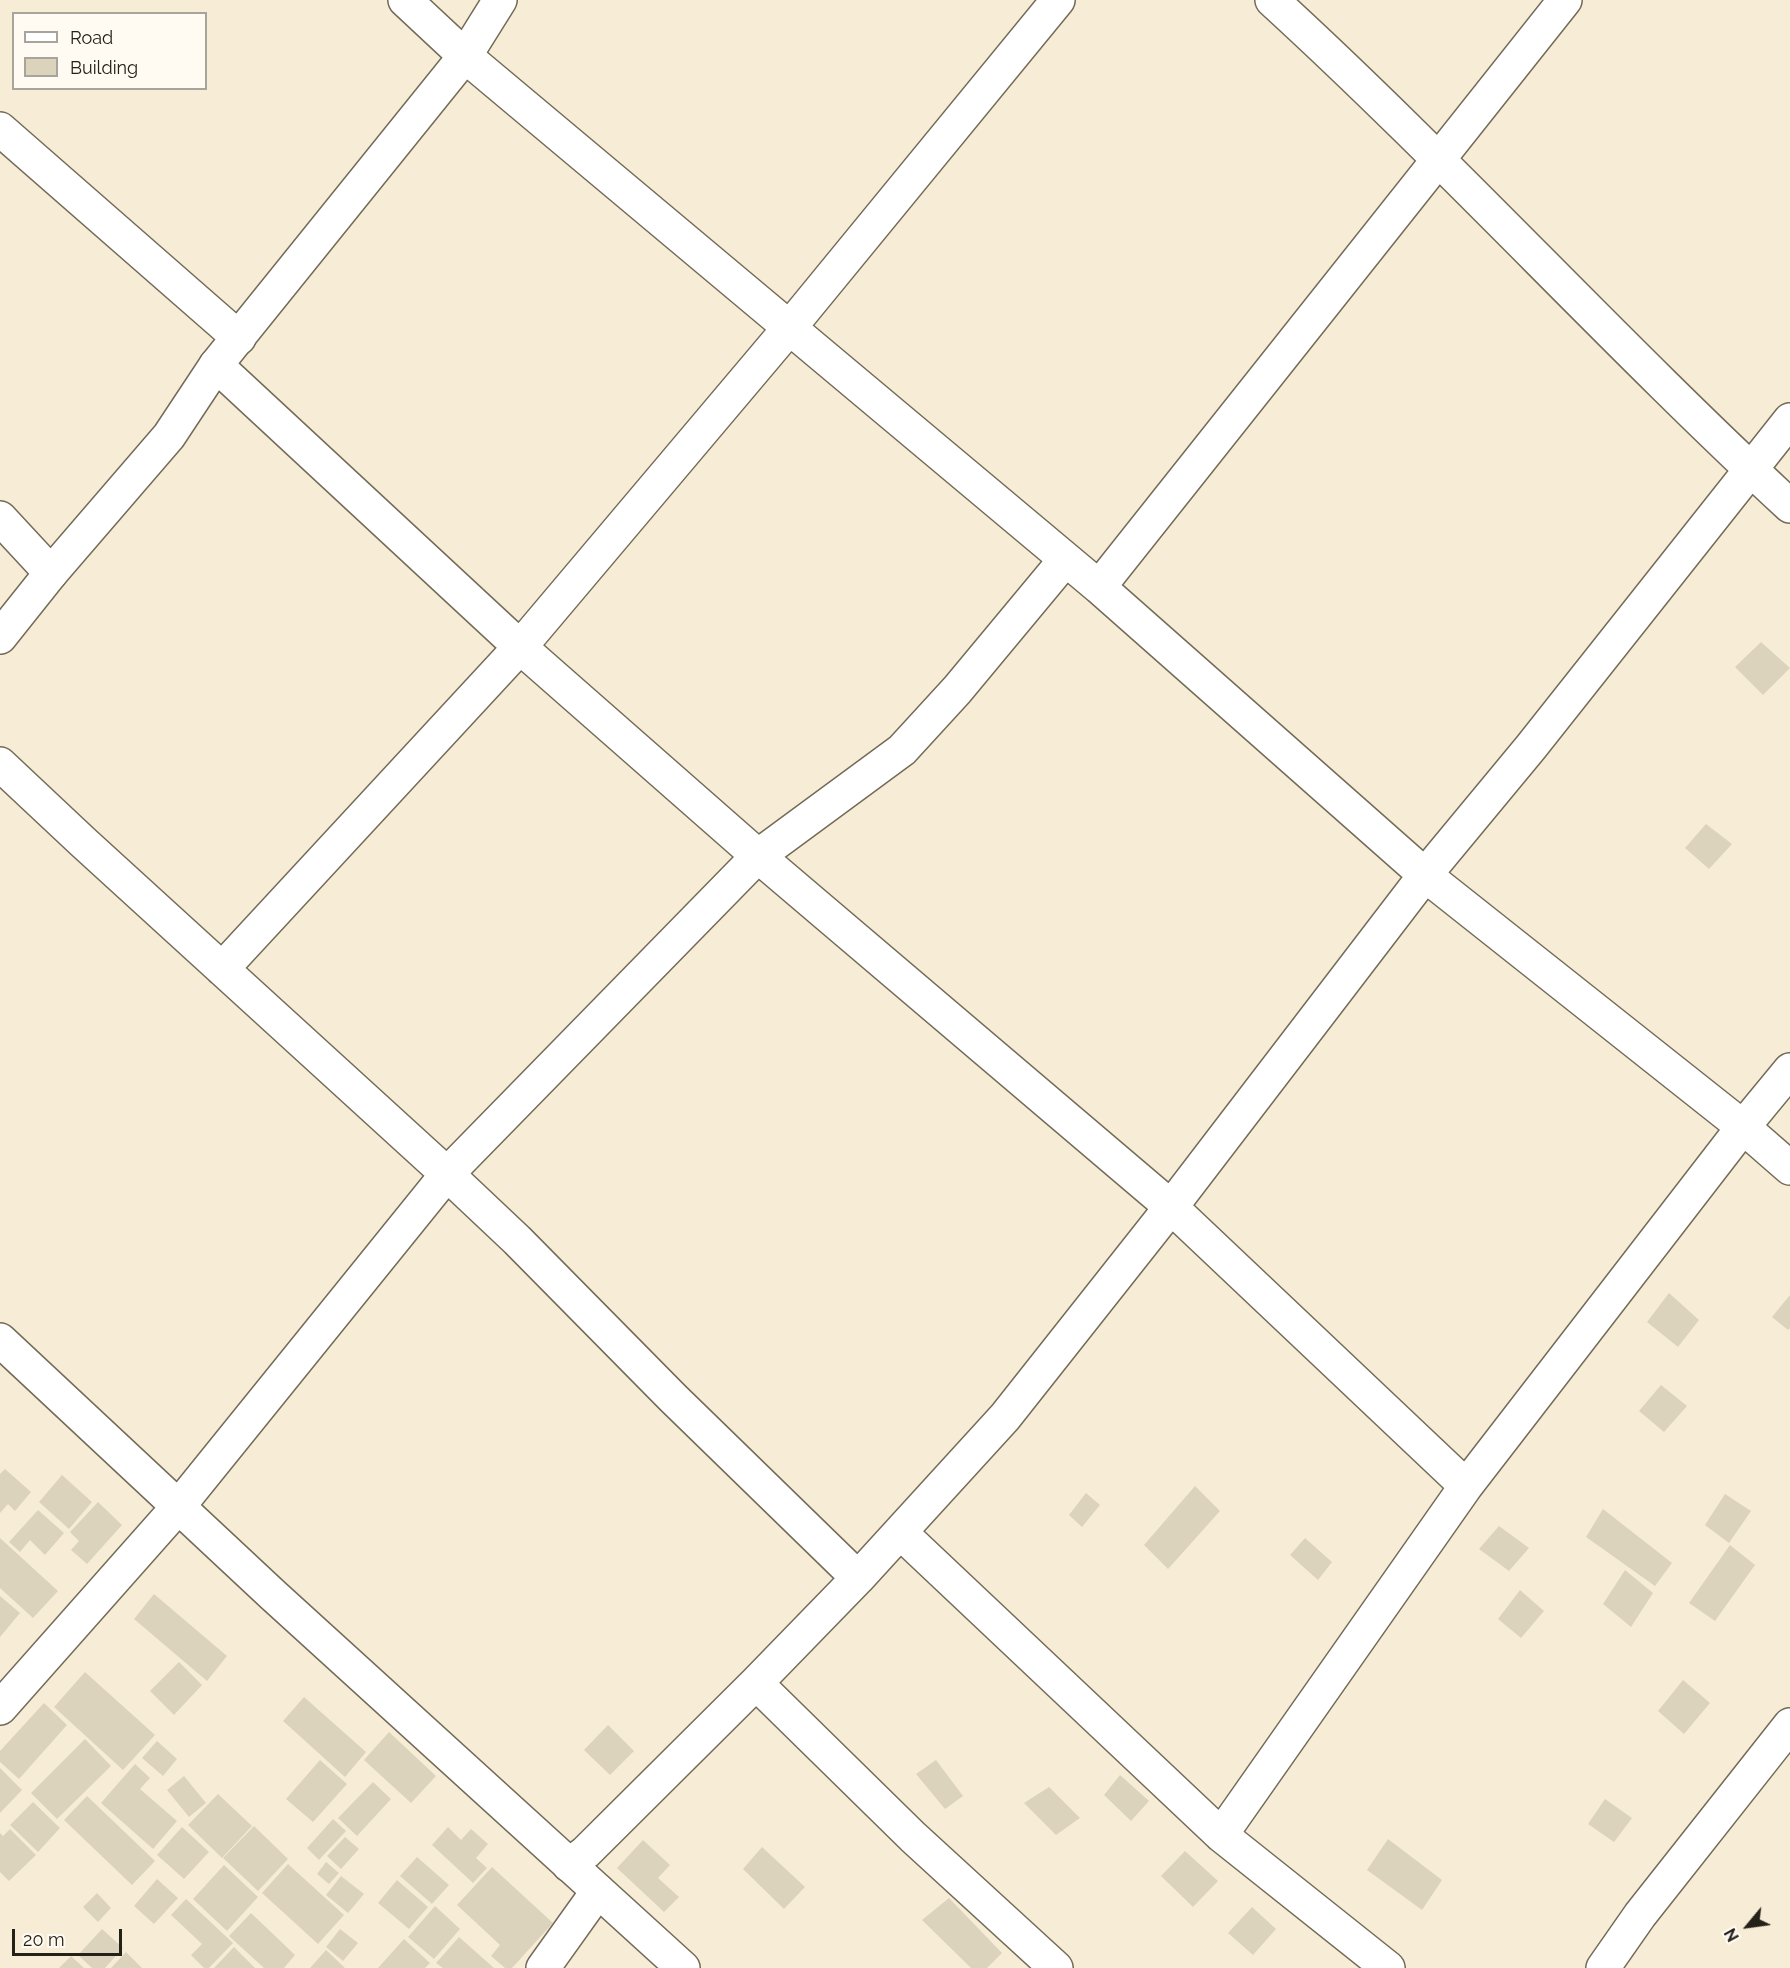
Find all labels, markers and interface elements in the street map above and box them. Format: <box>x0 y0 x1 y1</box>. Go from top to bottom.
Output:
legend <box>12 12 207 90</box>
text: Road <box>70 27 113 48</box>
text: Building <box>70 57 138 78</box>
north arrow <box>1718 1896 1778 1956</box>
scale bar <box>15 1917 124 1955</box>
text: N <box>1721 1925 1743 1945</box>
text: 20 m <box>23 1929 65 1950</box>

